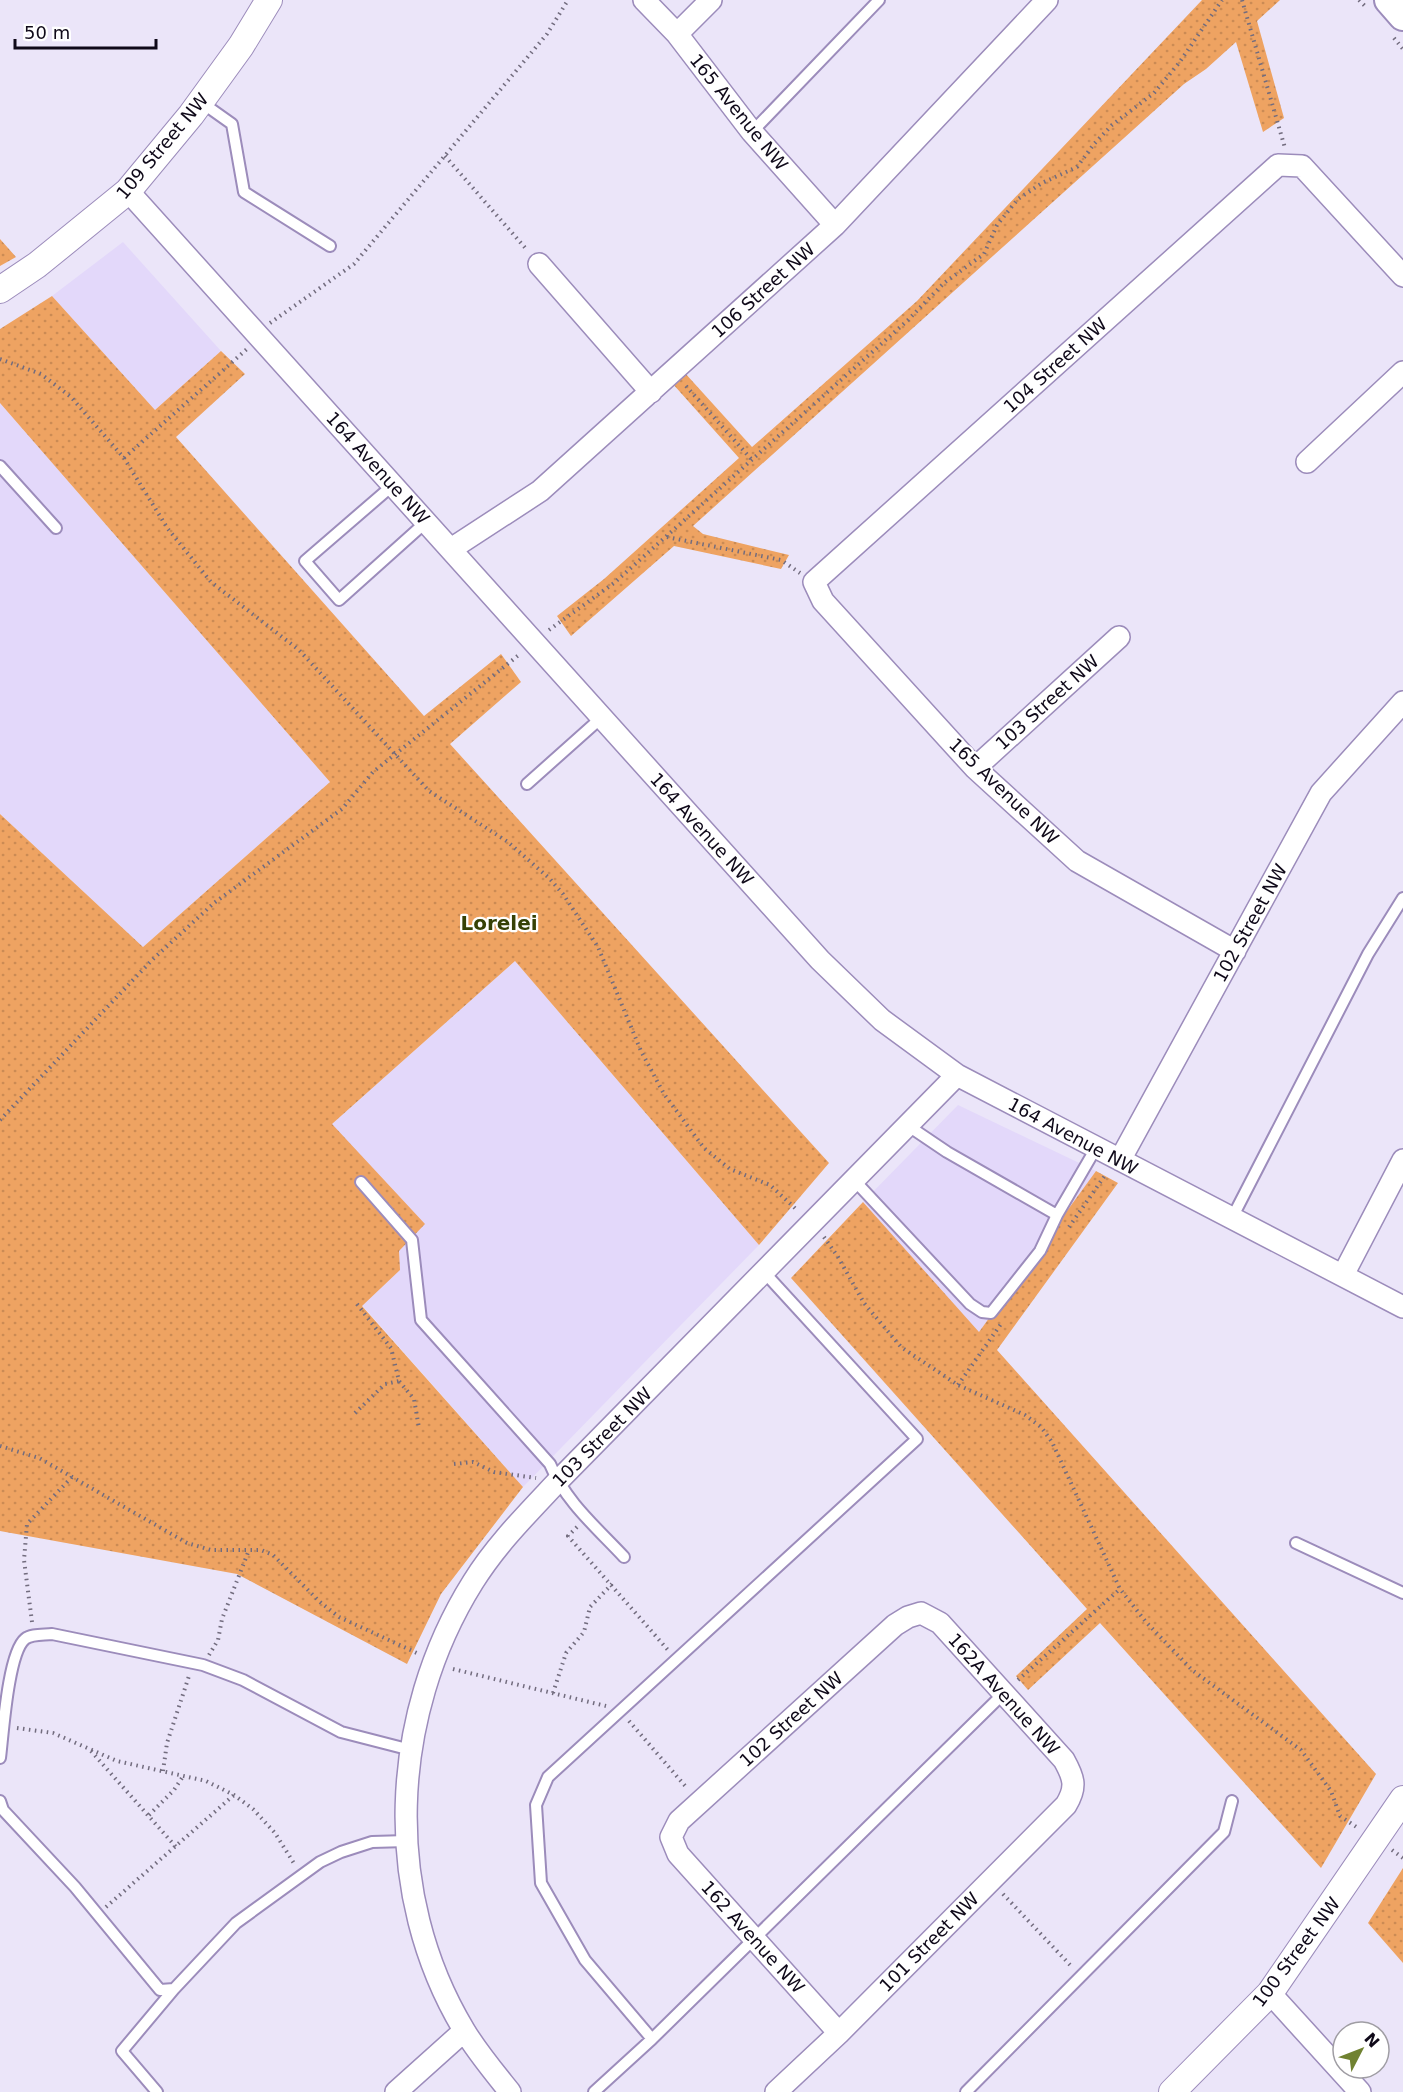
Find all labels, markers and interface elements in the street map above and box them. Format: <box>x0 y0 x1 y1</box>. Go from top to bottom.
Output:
scale bar <box>15 12 156 50</box>
text: 50 m <box>24 22 70 43</box>
street label: 165 Avenue NW <box>686 49 793 175</box>
street label: 109 Street NW <box>112 89 213 203</box>
street label: 106 Street NW <box>707 238 819 342</box>
street label: 104 Street NW <box>999 313 1111 417</box>
street label: 164 Avenue NW <box>322 407 434 529</box>
street label: 103 Street NW <box>991 650 1103 754</box>
street label: 165 Avenue NW <box>945 733 1063 849</box>
street label: 164 Avenue NW <box>646 768 758 890</box>
street label: 102 Street NW <box>1209 860 1291 986</box>
district label: Lorelei <box>460 911 538 935</box>
street label: 164 Avenue NW <box>1005 1093 1142 1179</box>
street label: 103 Street NW <box>548 1383 656 1491</box>
street label: 162A Avenue NW <box>944 1629 1064 1759</box>
street label: 102 Street NW <box>735 1667 847 1771</box>
street label: 162 Avenue NW <box>697 1876 809 1998</box>
street label: 101 Street NW <box>875 1888 983 1996</box>
street label: 100 Street NW <box>1248 1893 1344 2011</box>
north arrow <box>1331 2020 1391 2080</box>
text: N <box>1360 2029 1383 2052</box>

